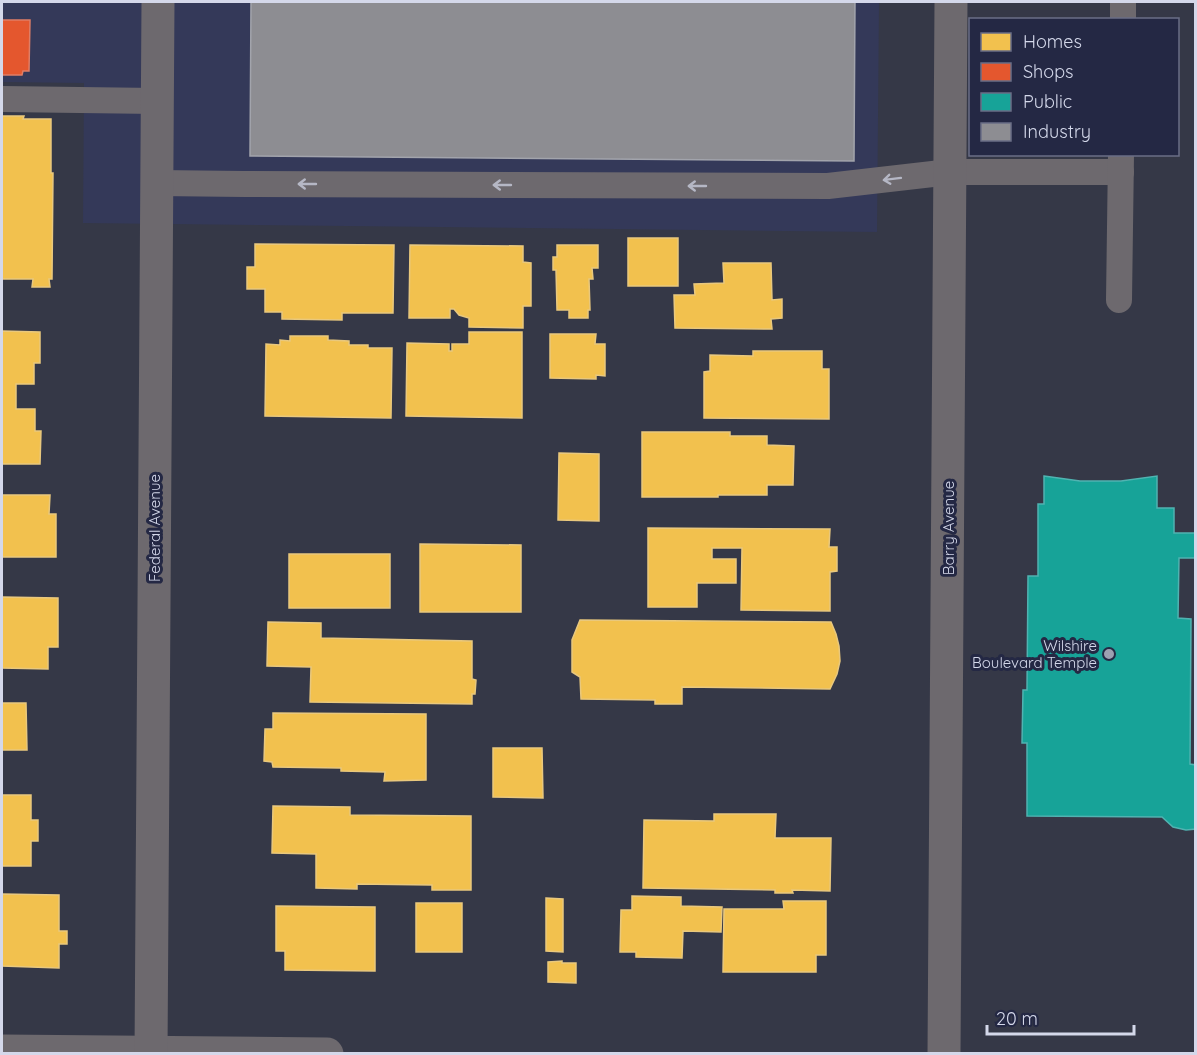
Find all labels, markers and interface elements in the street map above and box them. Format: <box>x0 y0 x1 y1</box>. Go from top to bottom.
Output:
legend <box>969 18 1179 156</box>
text: Homes <box>1023 30 1082 53</box>
text: Shops <box>1023 60 1074 83</box>
text: Public <box>1023 90 1072 113</box>
text: Industry <box>1023 120 1091 143</box>
one-way arrow <box>883 174 903 185</box>
one-way arrow <box>298 178 318 190</box>
one-way arrow <box>493 179 513 191</box>
one-way arrow <box>688 180 708 192</box>
street label: Federal Avenue <box>145 474 164 582</box>
street label: Barry Avenue <box>939 481 958 575</box>
place label: Wilshire Boulevard Temple <box>972 636 1097 672</box>
marker: Wilshire Boulevard Temple <box>1102 647 1116 661</box>
scale bar <box>987 998 1134 1036</box>
text: 20 m <box>996 1007 1038 1030</box>

